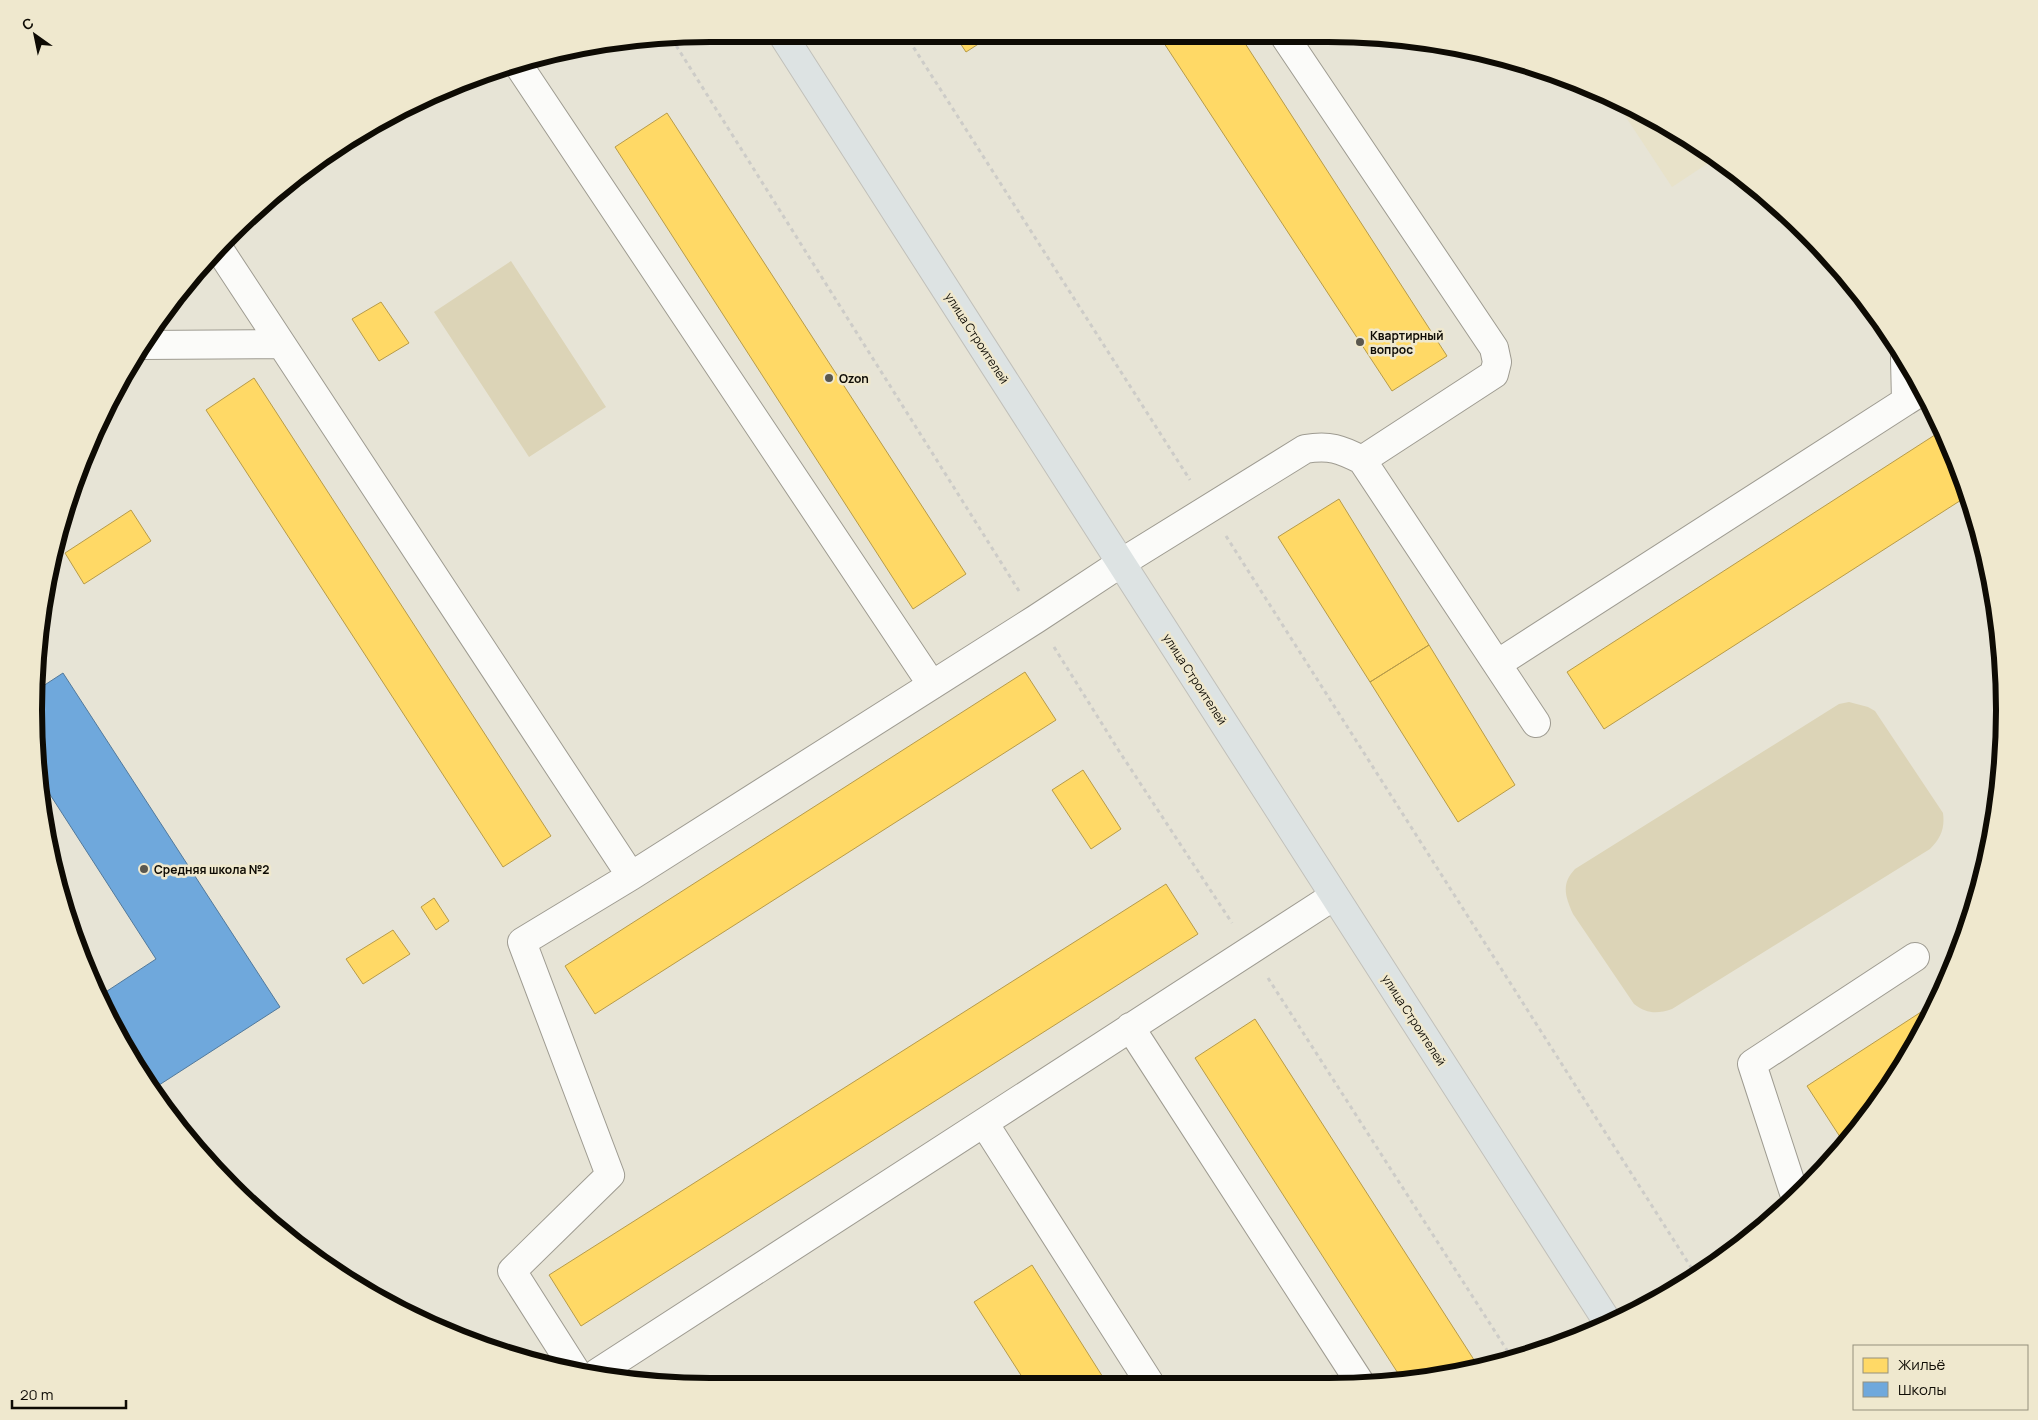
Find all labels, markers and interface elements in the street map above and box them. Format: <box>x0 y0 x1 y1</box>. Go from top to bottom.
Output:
north arrow <box>10 10 60 60</box>
text: С <box>18 13 37 34</box>
street label: улица Строителей <box>941 289 1013 387</box>
place label: Квартирный вопрос <box>1370 327 1443 358</box>
marker: Квартирный вопрос <box>1354 336 1366 348</box>
place label: Ozon <box>839 370 869 387</box>
marker: Ozon <box>823 372 835 384</box>
street label: улица Строителей <box>1159 630 1231 728</box>
place label: Средняя школа №2 <box>154 861 270 878</box>
marker: Средняя школа №2 <box>138 863 150 875</box>
street label: улица Строителей <box>1378 971 1450 1069</box>
legend <box>1853 1345 2028 1410</box>
text: Жильё <box>1898 1354 1946 1375</box>
scale bar <box>12 1378 126 1410</box>
text: Школы <box>1898 1379 1946 1400</box>
text: 20 m <box>20 1384 53 1405</box>

